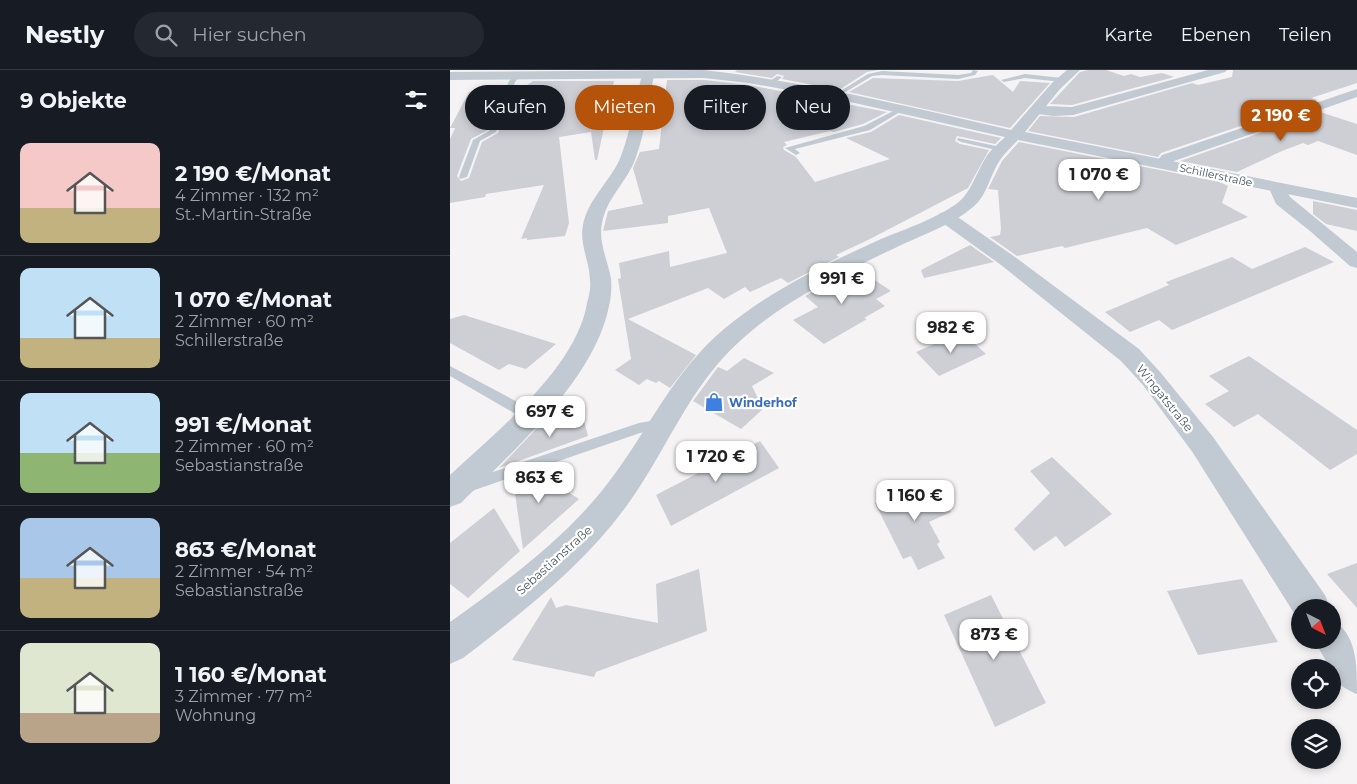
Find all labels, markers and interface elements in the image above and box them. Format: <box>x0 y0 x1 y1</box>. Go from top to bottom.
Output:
search box <box>134 12 484 57</box>
text: Nestly <box>25 20 104 49</box>
icon: search <box>152 21 180 49</box>
text: Hier suchen <box>192 23 307 46</box>
text: Karte <box>1104 24 1153 46</box>
text: Ebenen <box>1181 24 1251 46</box>
text: Teilen <box>1279 24 1332 46</box>
chip: Kaufen <box>465 85 565 130</box>
chip: Mieten <box>575 85 674 130</box>
chip: Filter <box>684 85 766 130</box>
chip: Neu <box>776 85 850 130</box>
icon: filters <box>402 86 430 114</box>
text: 9 Objekte <box>20 88 127 113</box>
pin: 2 190 € <box>1235 100 1327 142</box>
text: 2 190 € <box>1252 106 1310 125</box>
pin: 1 070 € <box>1053 158 1145 201</box>
street label: Schillerstraße <box>1178 160 1254 190</box>
text: 2 190 €/Monat <box>175 161 331 186</box>
icon: home <box>60 163 120 223</box>
text: 1 070 € <box>1069 165 1129 184</box>
text: 4 Zimmer · 132 m² <box>175 186 319 205</box>
text: St.-Martin-Straße <box>175 205 312 224</box>
pin: 991 € <box>807 262 877 305</box>
text: 991 € <box>820 269 864 288</box>
text: 1 070 €/Monat <box>175 287 332 312</box>
icon: home <box>60 288 120 348</box>
text: 2 Zimmer · 60 m² <box>175 312 314 331</box>
pin: 982 € <box>916 312 986 354</box>
text: 982 € <box>927 318 975 337</box>
text: Schillerstraße <box>175 331 283 350</box>
street label: Wingatstraße <box>1133 361 1197 435</box>
shop icon: Winderhof <box>703 391 725 413</box>
place label: Winderhof <box>729 395 798 410</box>
pin: 697 € <box>515 396 585 438</box>
text: 697 € <box>526 402 574 421</box>
text: 991 €/Monat <box>175 412 312 437</box>
icon: home <box>60 413 120 473</box>
text: 2 Zimmer · 60 m² <box>175 437 314 456</box>
pin: 1 720 € <box>670 440 762 483</box>
text: 1 720 € <box>687 447 745 466</box>
text: Sebastianstraße <box>175 456 303 475</box>
pin: 863 € <box>504 462 574 504</box>
text: 863 € <box>515 468 563 487</box>
pin: 1 160 € <box>869 480 961 522</box>
text: 1 160 € <box>887 486 943 505</box>
street label: Sebastianstraße <box>513 522 595 598</box>
text: 863 €/Monat <box>175 537 316 562</box>
icon: home <box>60 538 120 598</box>
text: 2 Zimmer · 54 m² <box>175 562 313 581</box>
text: Sebastianstraße <box>175 581 303 600</box>
north arrow <box>1291 599 1341 649</box>
map controls <box>1291 599 1341 769</box>
pin: 873 € <box>959 618 1029 661</box>
text: 873 € <box>970 625 1018 644</box>
button: locate <box>1291 659 1341 709</box>
text: 1 160 €/Monat <box>175 662 327 687</box>
icon: home <box>60 663 120 723</box>
text: 3 Zimmer · 77 m² <box>175 687 312 706</box>
text: Wohnung <box>175 706 256 725</box>
button: layers <box>1291 719 1341 769</box>

